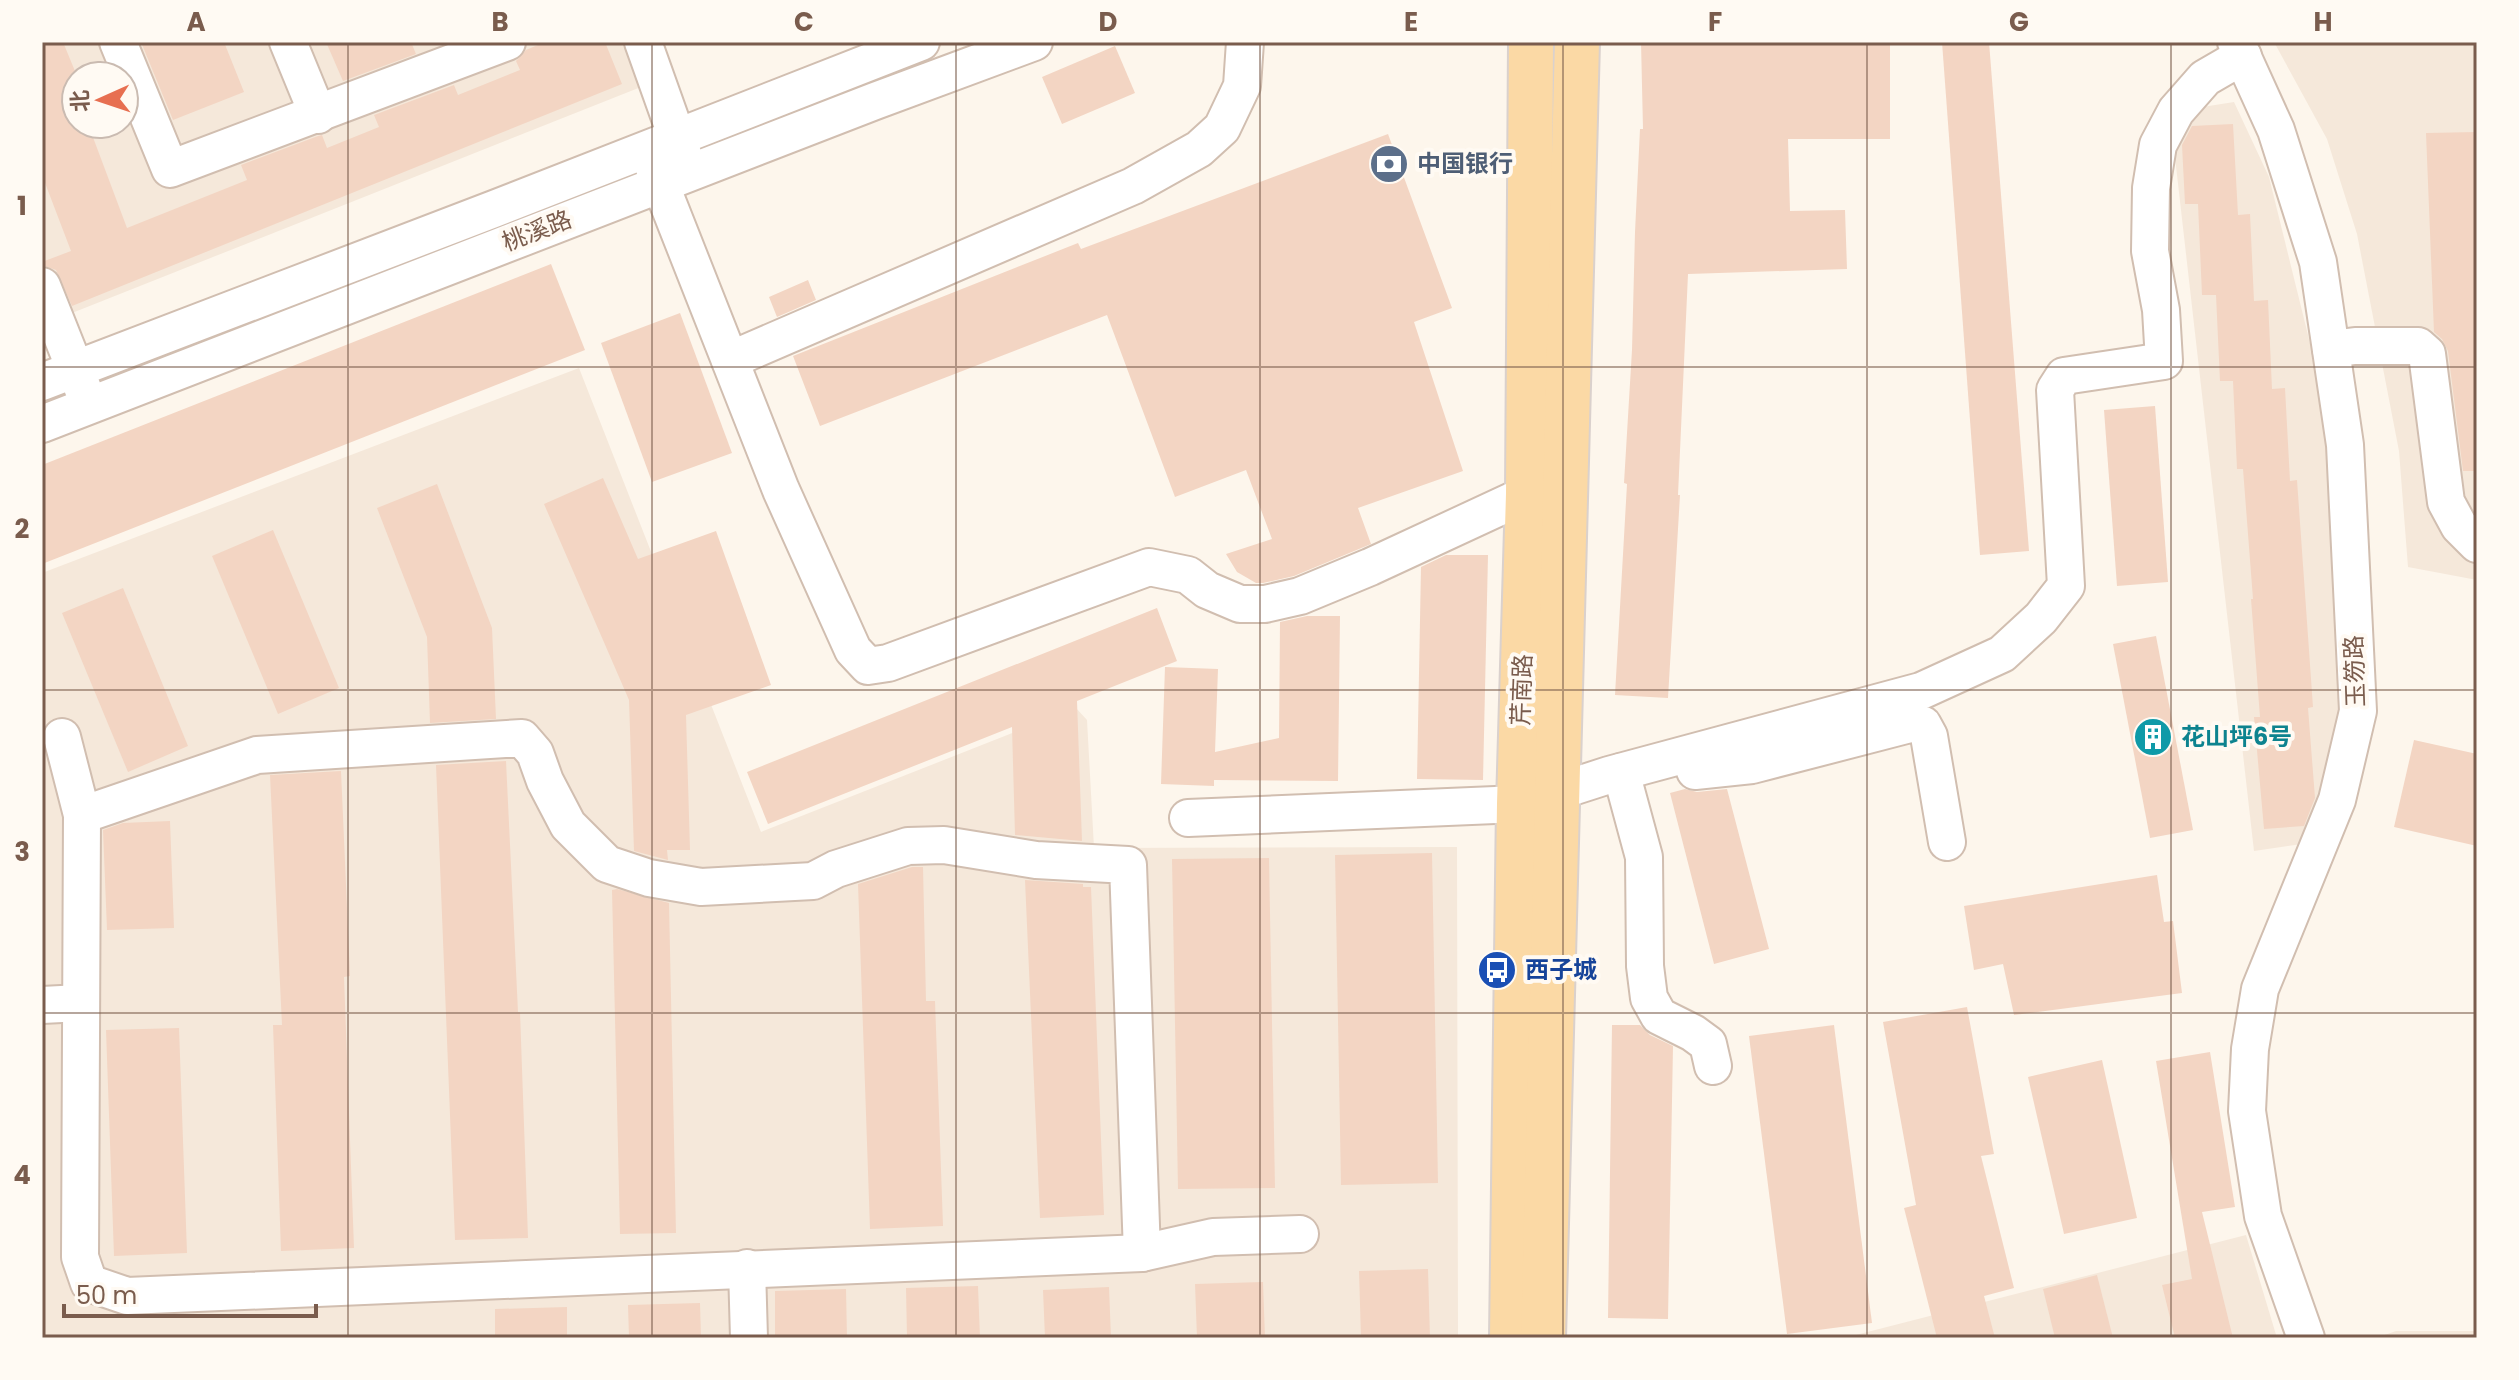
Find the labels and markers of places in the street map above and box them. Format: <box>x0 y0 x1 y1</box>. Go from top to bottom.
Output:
bank icon: 中国银行 <box>1368 143 1410 185</box>
place label: 中国银行 <box>1417 147 1513 180</box>
building icon: 花山坪6号 <box>2132 716 2174 758</box>
place label: 花山坪6号 <box>2181 720 2292 753</box>
bus stop icon: 西子城 <box>1476 949 1518 991</box>
place label: 西子城 <box>1525 953 1597 986</box>

